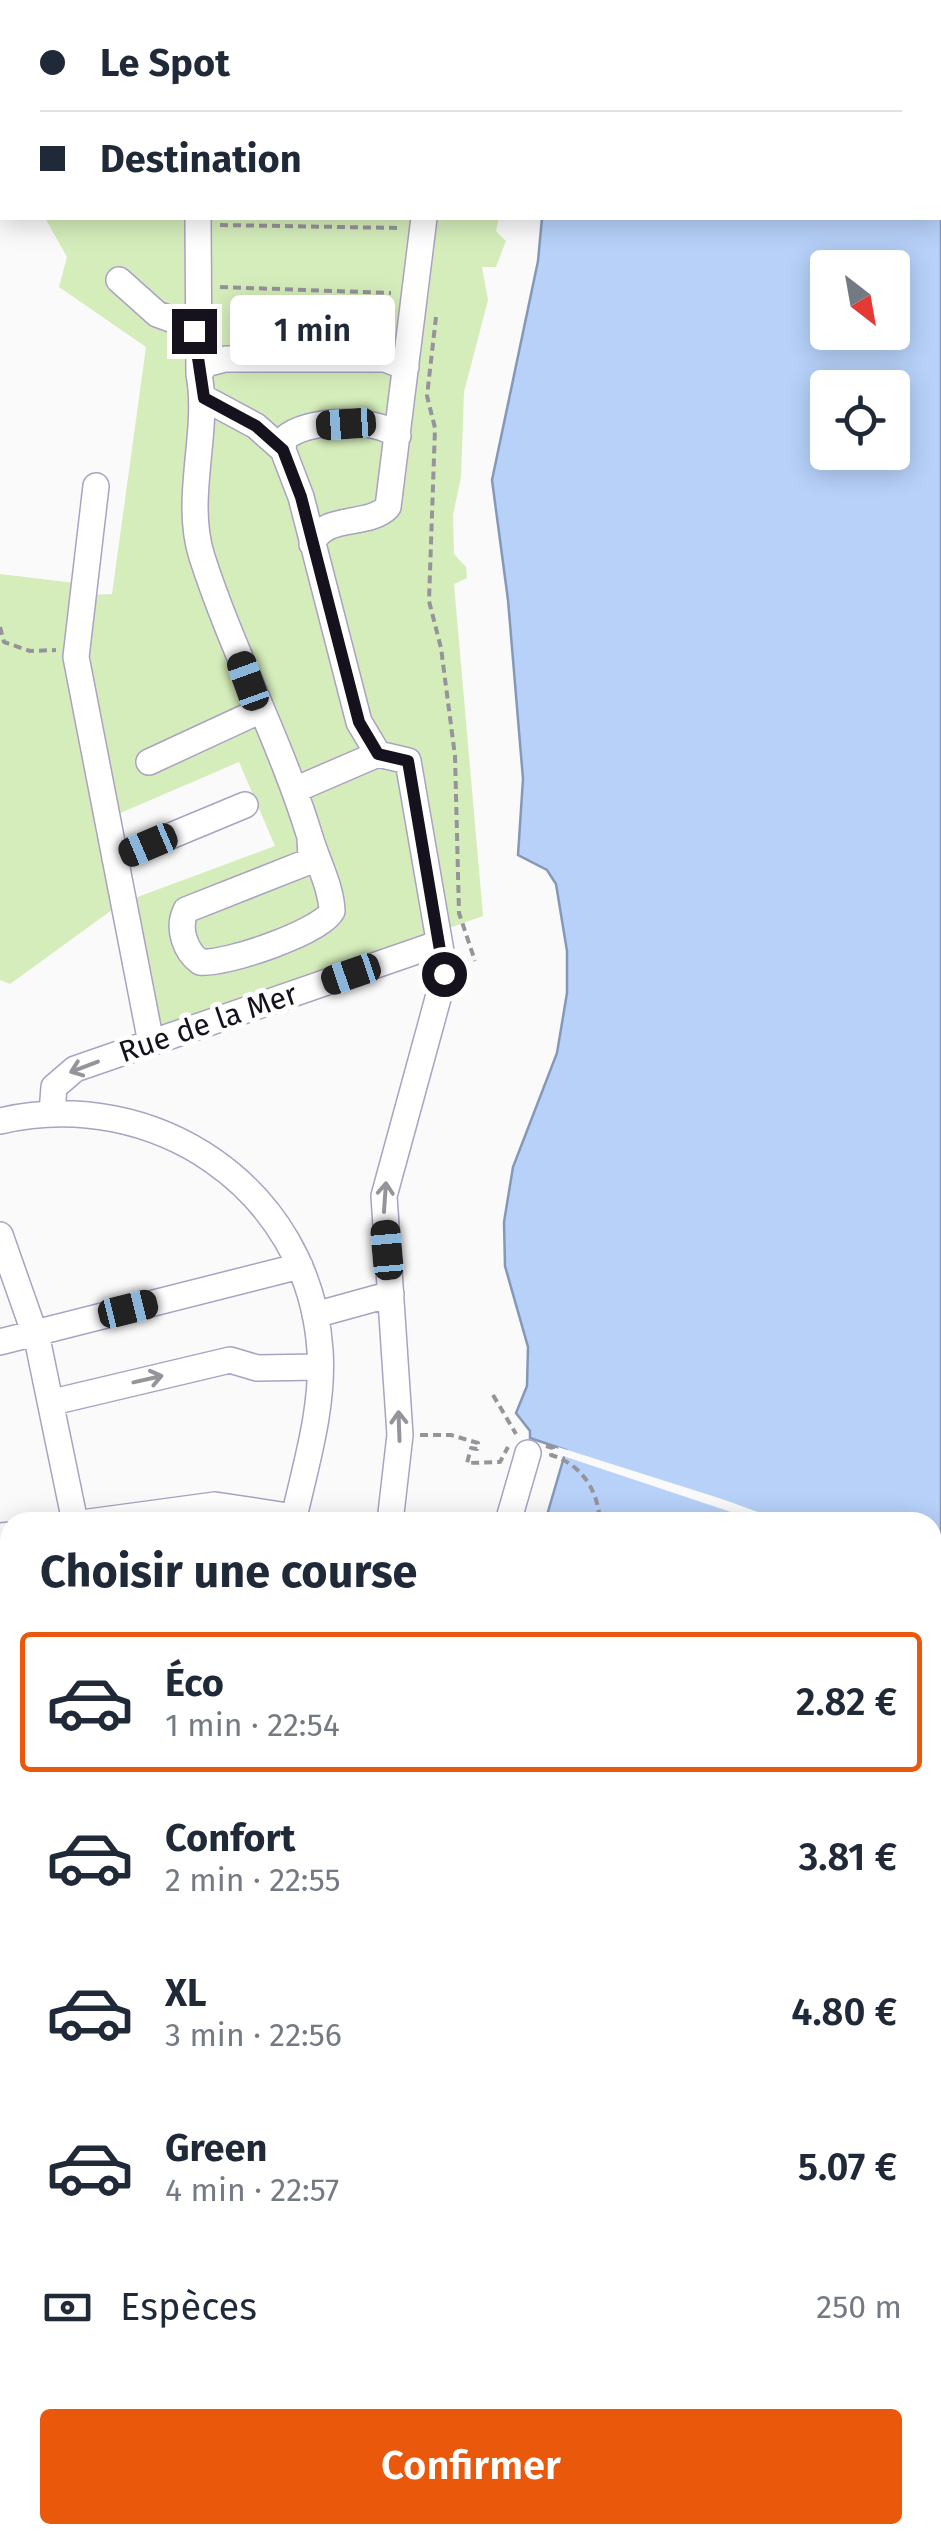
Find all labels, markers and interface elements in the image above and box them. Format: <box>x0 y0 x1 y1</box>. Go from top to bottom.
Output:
text: Le Spot <box>100 40 230 86</box>
text: Destination <box>100 136 302 182</box>
north arrow <box>810 250 910 350</box>
map controls <box>810 250 910 470</box>
callout: 1 min <box>229 296 394 366</box>
route end <box>172 309 217 354</box>
text: 1 min <box>274 311 351 349</box>
button: locate <box>810 370 910 470</box>
car <box>315 407 377 441</box>
car <box>224 648 272 714</box>
car <box>115 819 181 871</box>
car <box>318 950 384 998</box>
route start <box>422 952 467 997</box>
street label: Rue de la Mer <box>114 976 302 1070</box>
one-way arrow <box>69 1059 99 1077</box>
one-way arrow <box>376 1181 395 1213</box>
car <box>369 1219 405 1281</box>
car <box>95 1287 161 1331</box>
one-way arrow <box>131 1369 163 1387</box>
one-way arrow <box>390 1410 409 1442</box>
text: Choisir une course <box>40 1545 417 1599</box>
icon: car <box>45 1657 135 1747</box>
text: Éco <box>165 1660 224 1706</box>
text: 2.82 € <box>796 1679 897 1725</box>
text: 1 min · 22:54 <box>165 1706 340 1744</box>
icon: car <box>45 1812 135 1902</box>
text: Confort <box>165 1815 295 1861</box>
text: 3.81 € <box>799 1834 897 1880</box>
text: 2 min · 22:55 <box>165 1861 341 1899</box>
icon: car <box>45 1967 135 2057</box>
text: XL <box>165 1970 207 2016</box>
text: 4.80 € <box>791 1989 897 2035</box>
text: 3 min · 22:56 <box>165 2016 342 2054</box>
icon: car <box>45 2122 135 2212</box>
text: Green <box>165 2125 268 2171</box>
text: 5.07 € <box>798 2144 897 2190</box>
text: 4 min · 22:57 <box>165 2171 339 2209</box>
icon: cash <box>40 2280 95 2335</box>
text: Espèces <box>120 2284 257 2330</box>
text: 250 m <box>816 2288 902 2326</box>
button: Confirmer <box>40 2409 902 2524</box>

